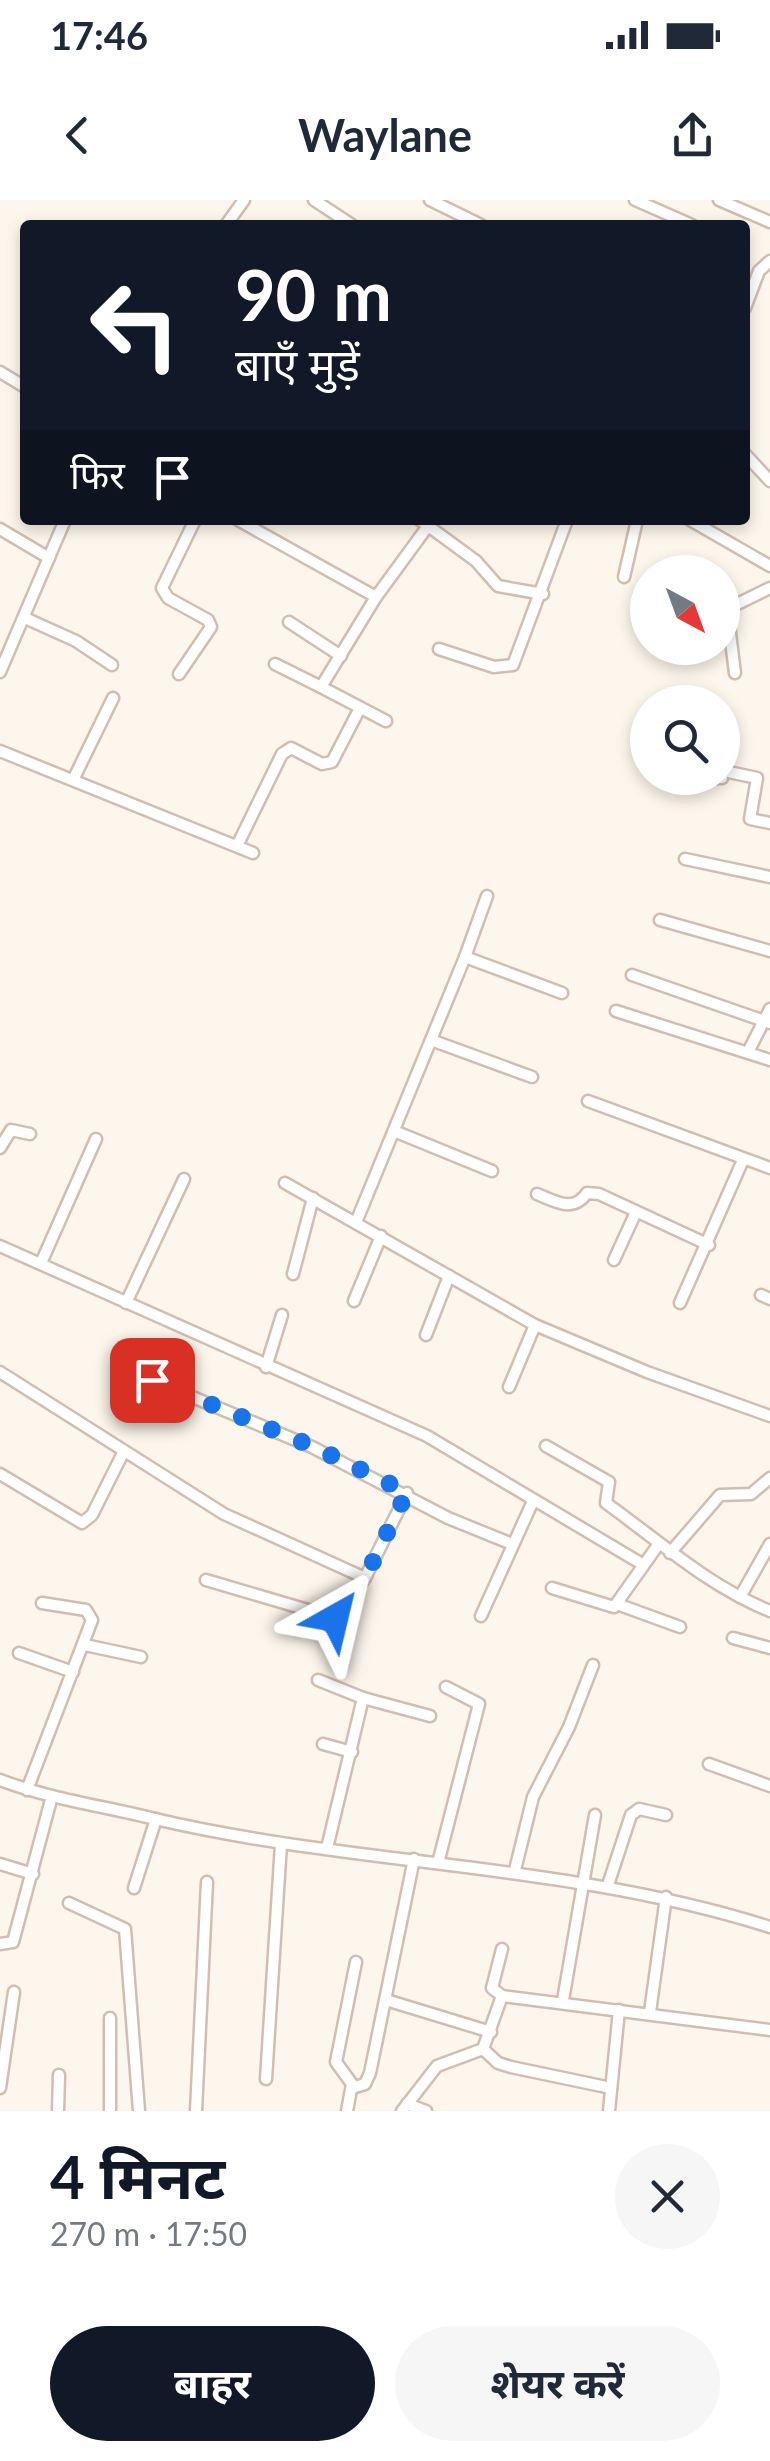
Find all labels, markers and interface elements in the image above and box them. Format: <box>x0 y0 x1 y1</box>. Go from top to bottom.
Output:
text: 17:46 <box>50 12 148 58</box>
icon: back <box>50 108 105 163</box>
text: Waylane <box>298 108 472 162</box>
icon: share <box>665 108 720 163</box>
text: 90 m <box>235 252 392 336</box>
icon: left <box>70 260 200 390</box>
text: बाएँ मुड़ें <box>235 337 360 391</box>
icon: arrive <box>145 450 200 505</box>
text: फिर <box>70 451 125 497</box>
north arrow <box>630 555 740 665</box>
map controls <box>630 555 740 795</box>
button: search <box>630 685 740 795</box>
pin <box>110 1338 195 1423</box>
icon: arrive <box>125 1353 180 1408</box>
position arrow <box>283 1566 387 1670</box>
text: 4 मिनट <box>50 2140 225 2212</box>
button: close <box>615 2144 720 2249</box>
text: 270 m · 17:50 <box>50 2214 247 2253</box>
button: बाहर <box>50 2326 375 2441</box>
button: शेयर करें <box>395 2326 720 2441</box>

